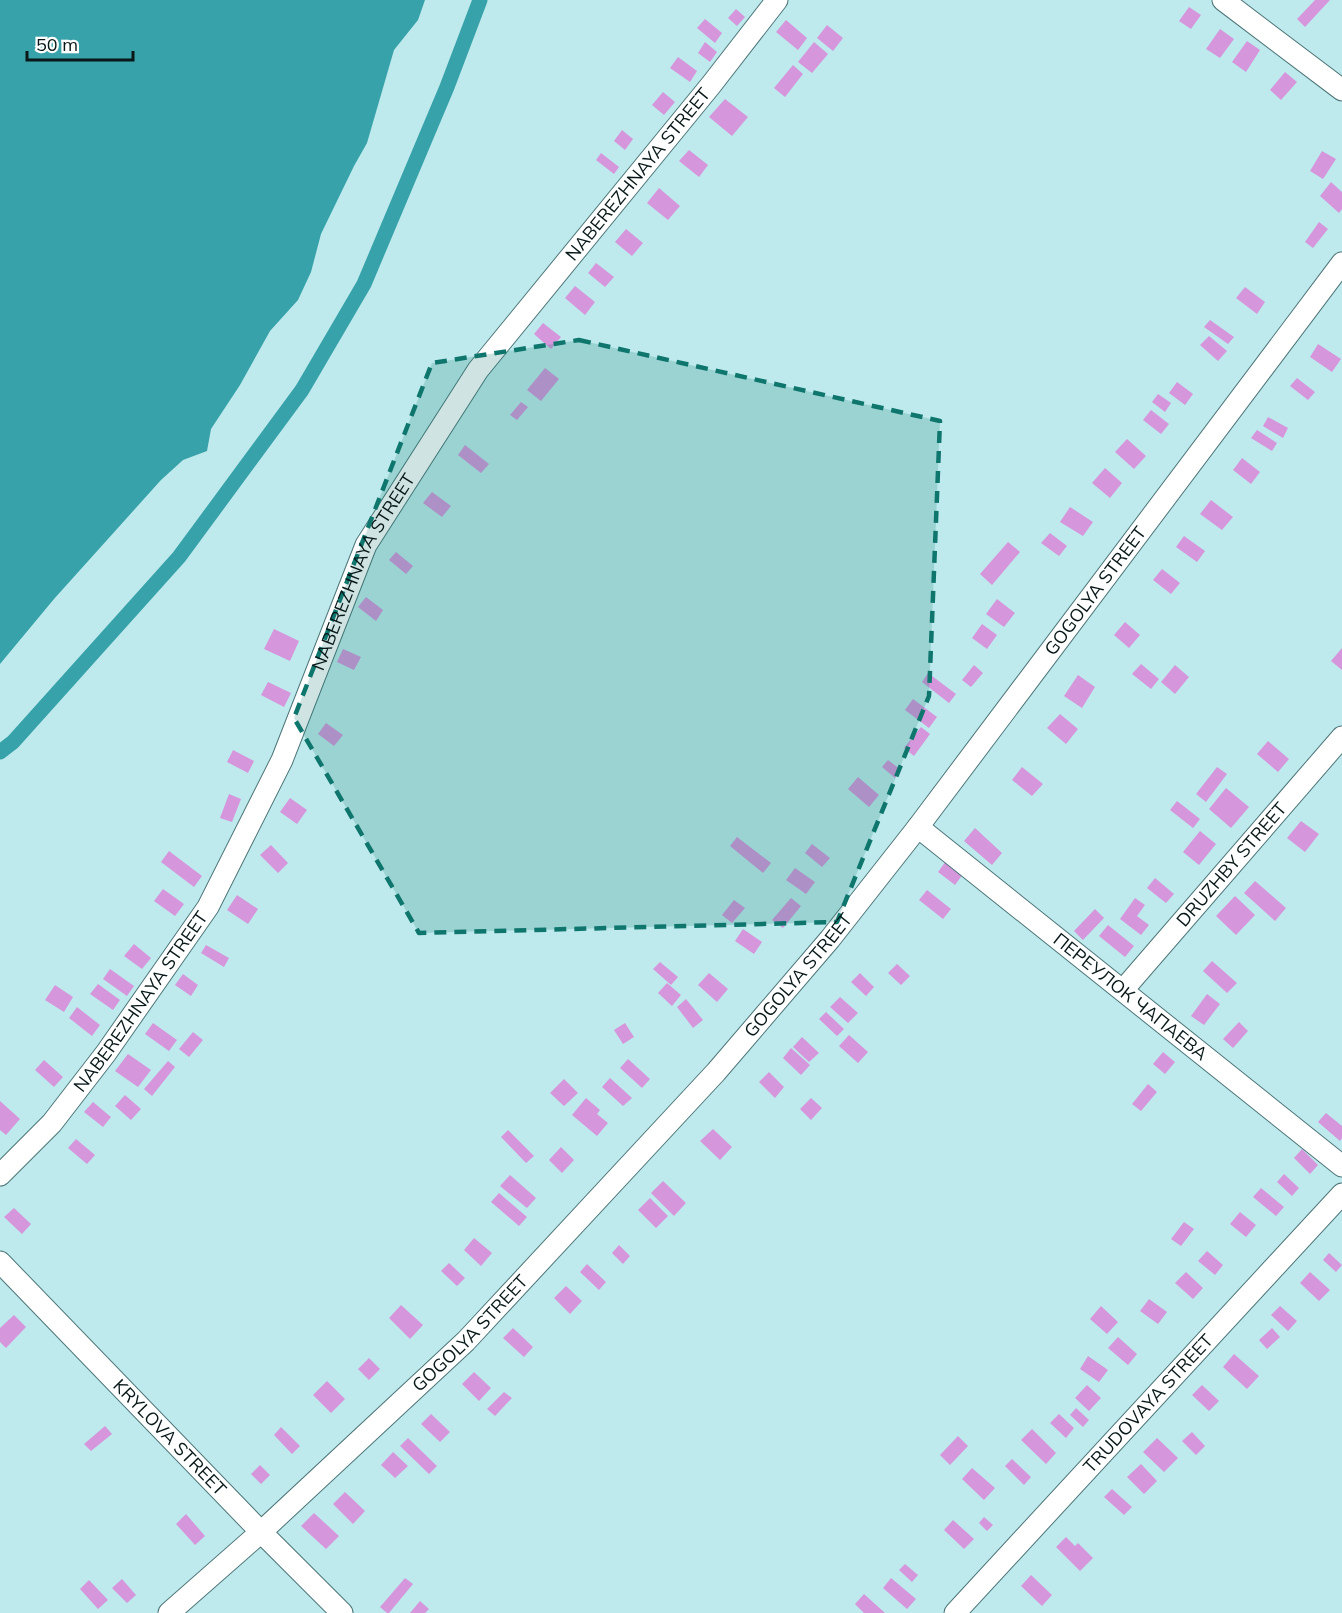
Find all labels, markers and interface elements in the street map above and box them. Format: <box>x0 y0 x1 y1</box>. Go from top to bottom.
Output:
scale bar <box>27 24 134 62</box>
text: 50 m <box>36 33 78 56</box>
street label: NABEREZHNAYA STREET <box>560 83 715 265</box>
street label: NABEREZHNAYA STREET <box>306 469 420 674</box>
street label: GOGOLYA STREET <box>1039 521 1151 660</box>
street label: DRUZHBY STREET <box>1171 797 1292 931</box>
street label: NABEREZHNAYA STREET <box>68 906 213 1096</box>
street label: GOGOLYA STREET <box>739 908 857 1042</box>
street label: ПЕРЕУЛОК ЧАПАЕВА <box>1049 928 1213 1065</box>
street label: GOGOLYA STREET <box>407 1270 533 1397</box>
street label: TRUDOVAYA STREET <box>1078 1329 1218 1478</box>
street label: KRYLOVA STREET <box>108 1374 232 1500</box>

